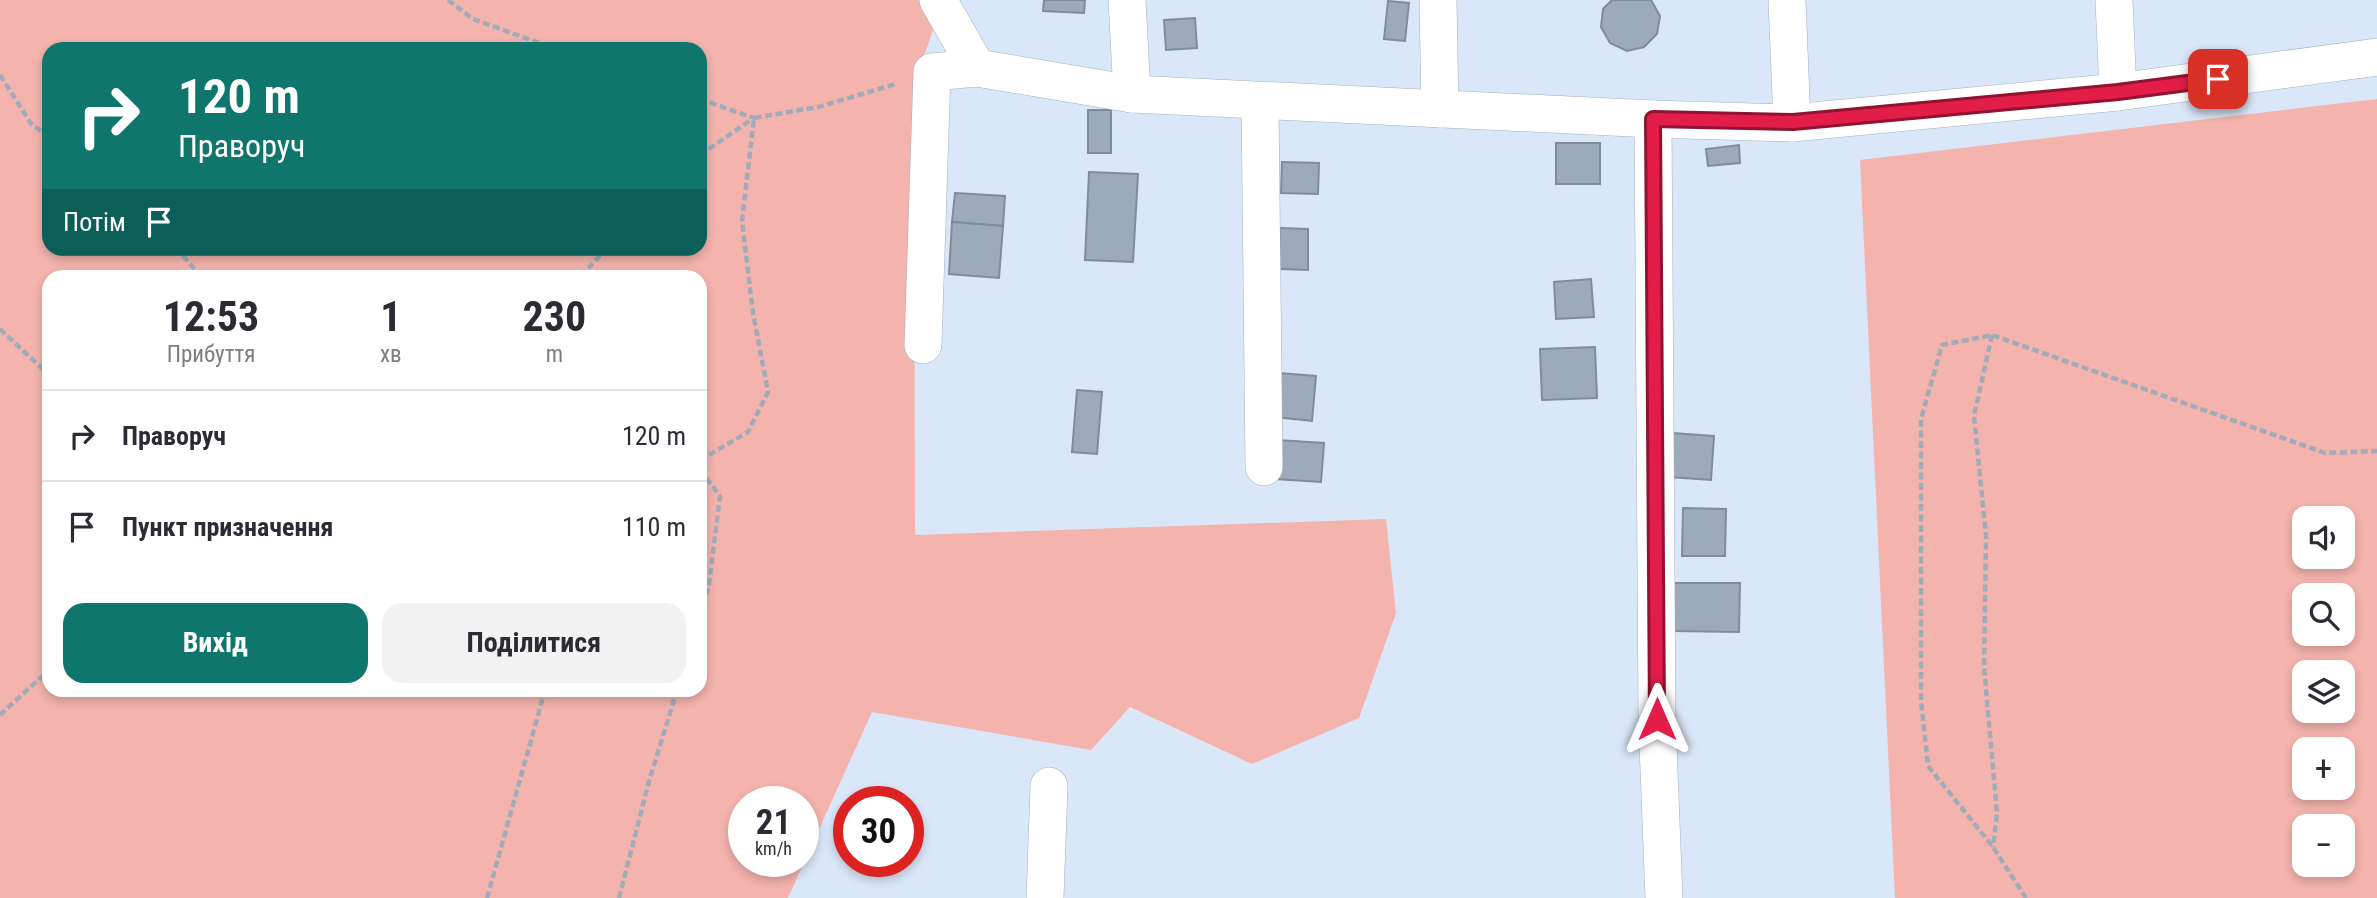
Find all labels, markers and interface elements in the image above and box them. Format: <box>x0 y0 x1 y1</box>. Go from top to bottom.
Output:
pin <box>2188 49 2248 109</box>
icon: arrive <box>2199 60 2237 98</box>
text: 120 m <box>178 68 300 125</box>
icon: right <box>63 70 154 161</box>
text: Праворуч <box>178 127 305 165</box>
icon: arrive <box>140 203 178 241</box>
text: Потім <box>63 207 126 237</box>
text: 12:53 <box>163 292 259 341</box>
text: 1 <box>380 292 401 341</box>
text: 230 <box>522 292 586 341</box>
text: Прибуття <box>167 341 255 368</box>
text: хв <box>380 341 402 368</box>
text: m <box>546 341 563 368</box>
icon: right <box>63 417 101 455</box>
text: Праворуч <box>122 421 226 451</box>
text: 120 m <box>622 421 686 451</box>
map controls <box>2292 506 2355 877</box>
button: sound <box>2292 506 2355 569</box>
icon: arrive <box>63 508 101 546</box>
text: Пункт призначення <box>122 512 333 542</box>
text: 110 m <box>622 512 686 542</box>
button: search <box>2292 583 2355 646</box>
button: Вихід <box>63 603 368 683</box>
button: Поділитися <box>382 603 686 683</box>
button: layers <box>2292 660 2355 723</box>
position arrow <box>1620 682 1694 756</box>
button: + <box>2292 737 2355 800</box>
speed limit sign: 30 <box>833 786 924 877</box>
text: 21 <box>756 802 791 843</box>
button: − <box>2292 814 2355 877</box>
text: km/h <box>755 838 792 859</box>

